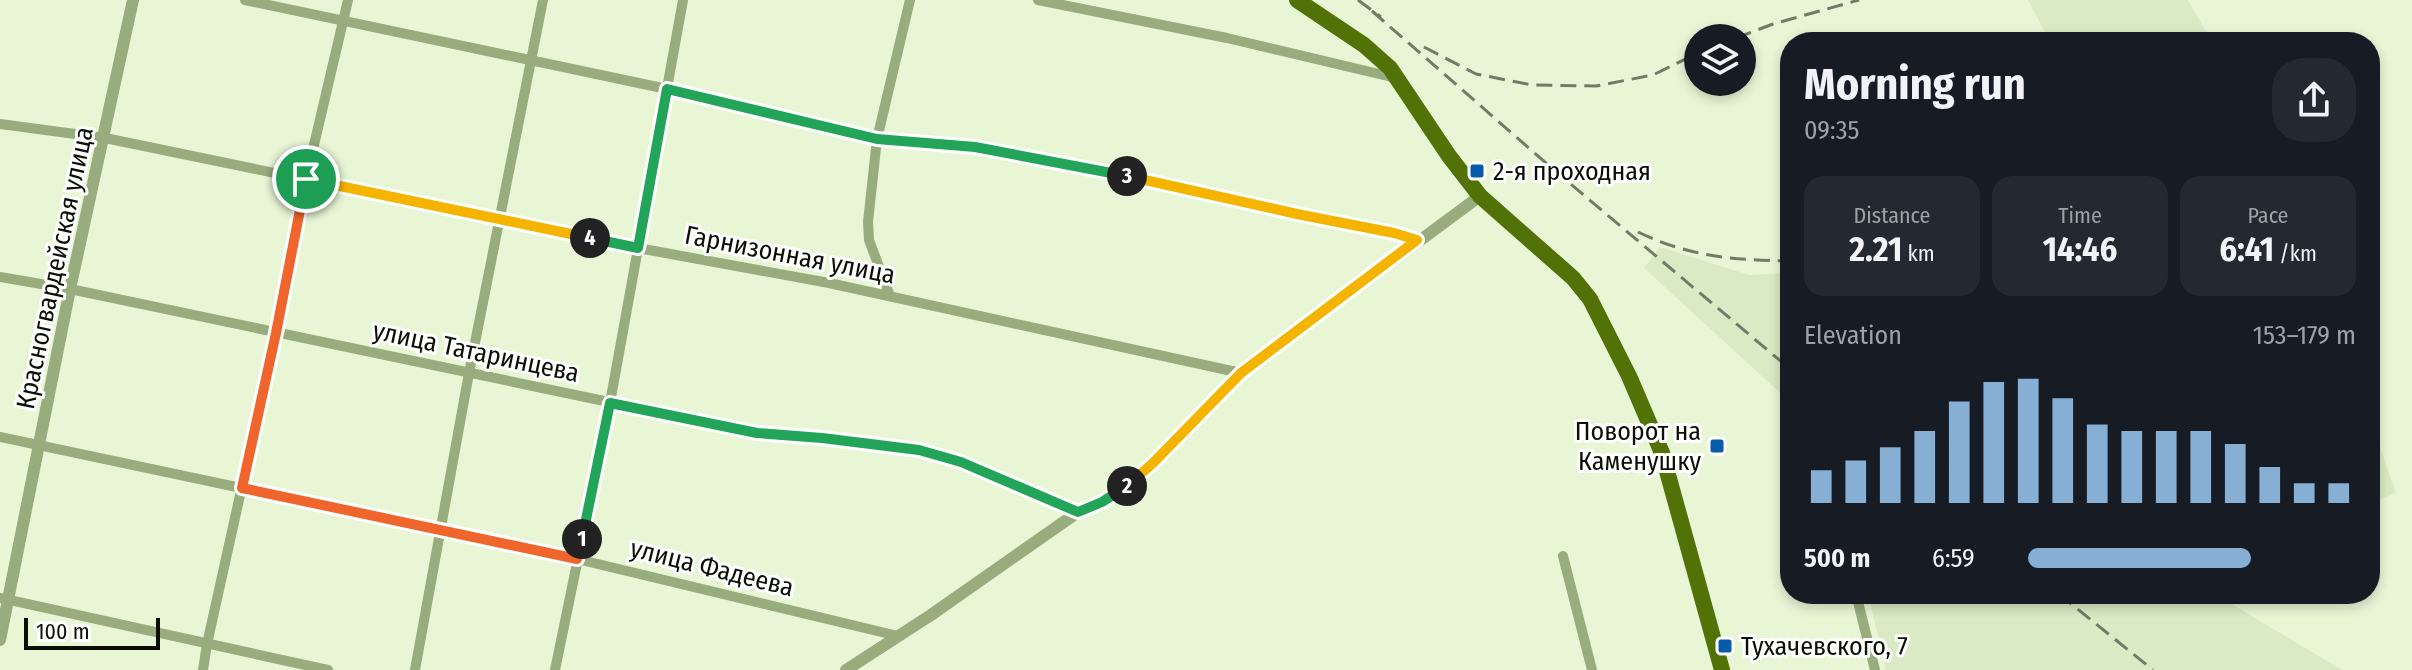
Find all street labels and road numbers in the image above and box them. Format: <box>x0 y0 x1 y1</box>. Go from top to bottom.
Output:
street label: Красногвардейская улица <box>10 124 100 412</box>
street label: Гарнизонная улица <box>682 219 898 291</box>
street label: улица Татаринцева <box>370 315 582 389</box>
street label: улица Фадеева <box>627 533 797 603</box>

